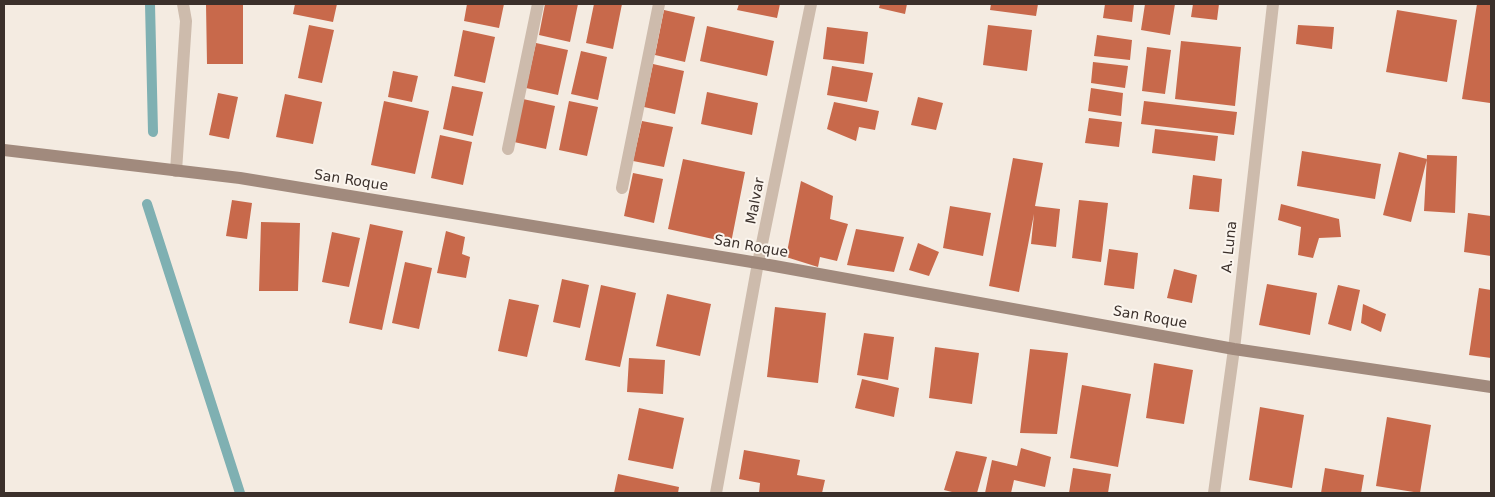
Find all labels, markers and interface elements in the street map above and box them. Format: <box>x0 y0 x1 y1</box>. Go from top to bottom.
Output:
street label: San Roque <box>313 167 389 195</box>
street label: Malvar <box>743 176 769 226</box>
street label: A. Luna <box>1219 220 1241 274</box>
street label: San Roque <box>713 232 789 262</box>
street label: San Roque <box>1112 303 1188 333</box>

